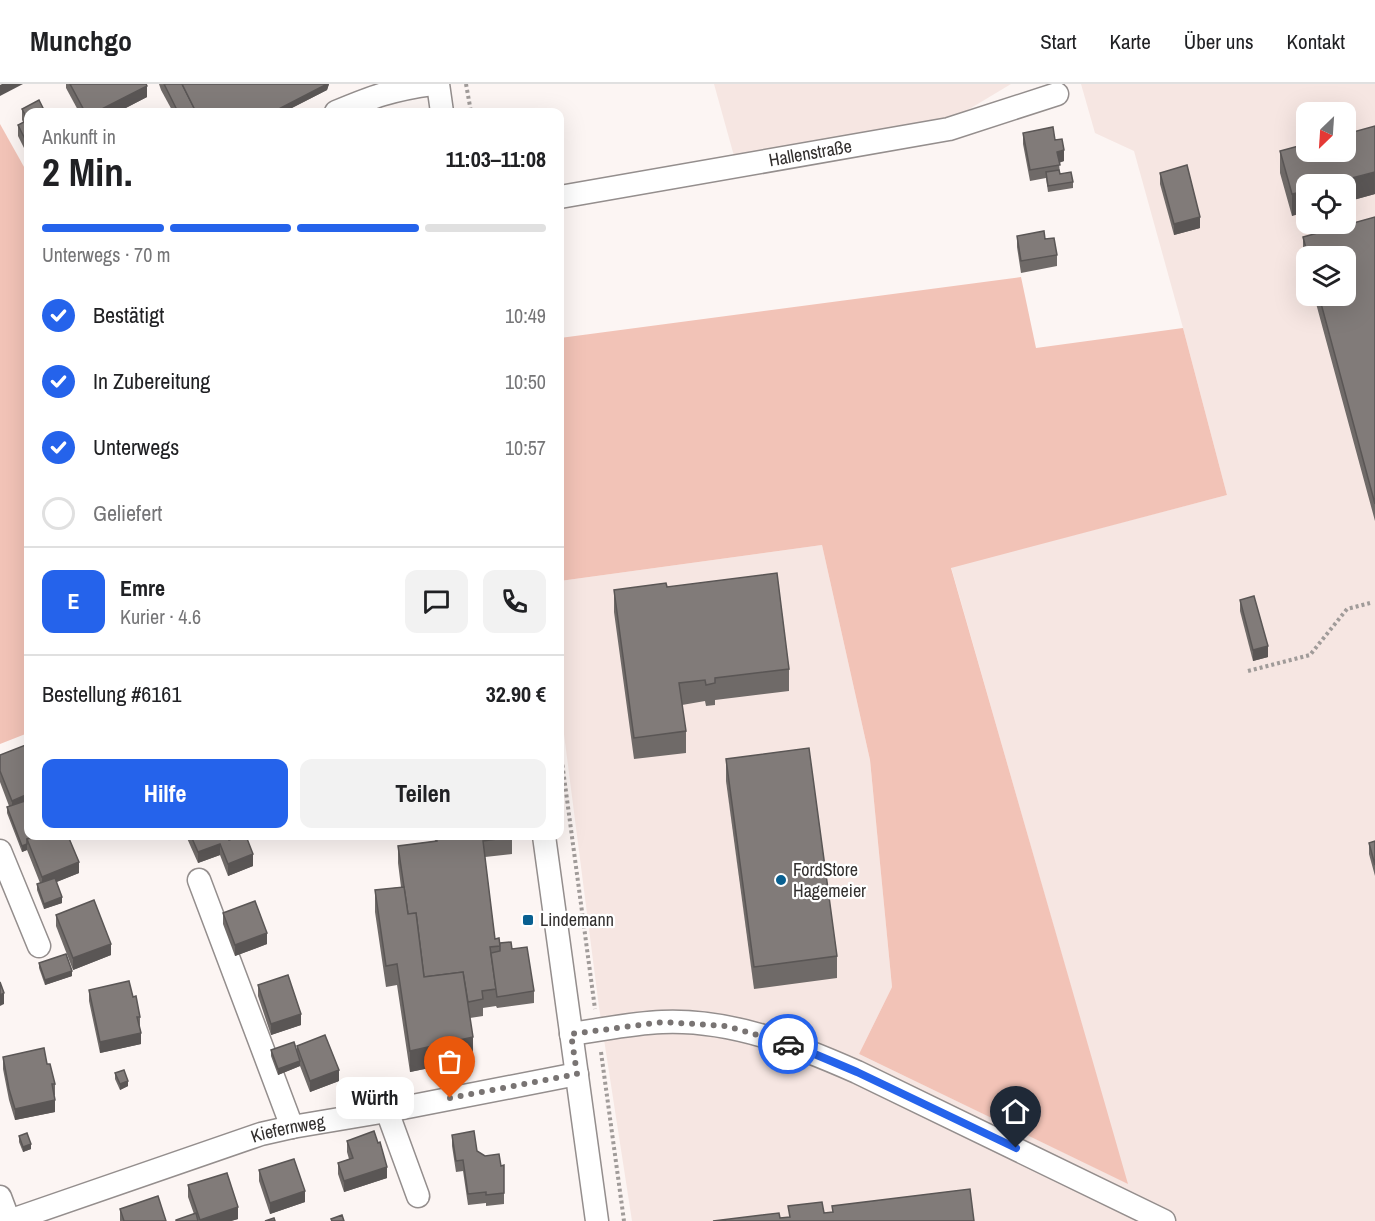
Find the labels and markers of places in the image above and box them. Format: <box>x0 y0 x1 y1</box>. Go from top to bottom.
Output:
place label: FordStore Hagemeier <box>793 857 866 903</box>
marker: FordStore Hagemeier <box>774 873 788 887</box>
place label: Lindemann <box>540 907 614 932</box>
marker: Lindemann <box>521 913 535 927</box>
pin <box>424 1036 475 1098</box>
callout: Würth <box>336 1077 414 1119</box>
pin <box>990 1086 1041 1148</box>

